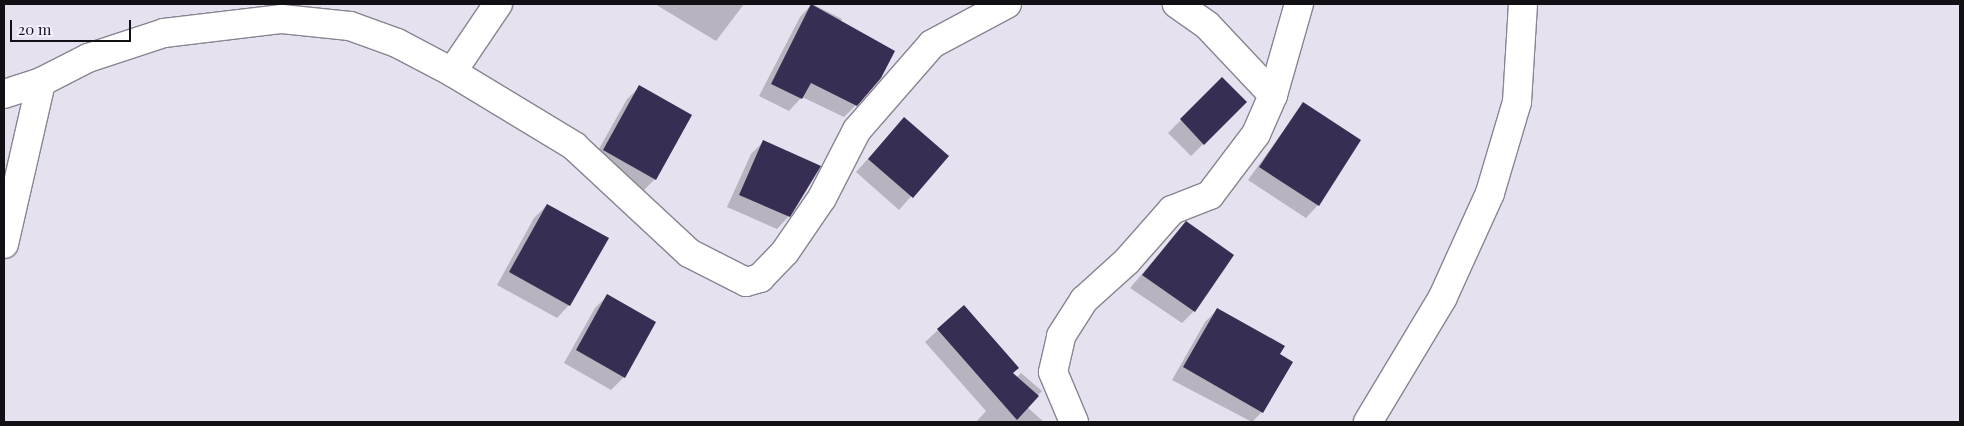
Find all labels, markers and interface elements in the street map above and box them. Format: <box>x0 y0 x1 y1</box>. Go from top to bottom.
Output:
scale bar <box>12 10 134 42</box>
text: 20 m <box>18 19 51 39</box>

